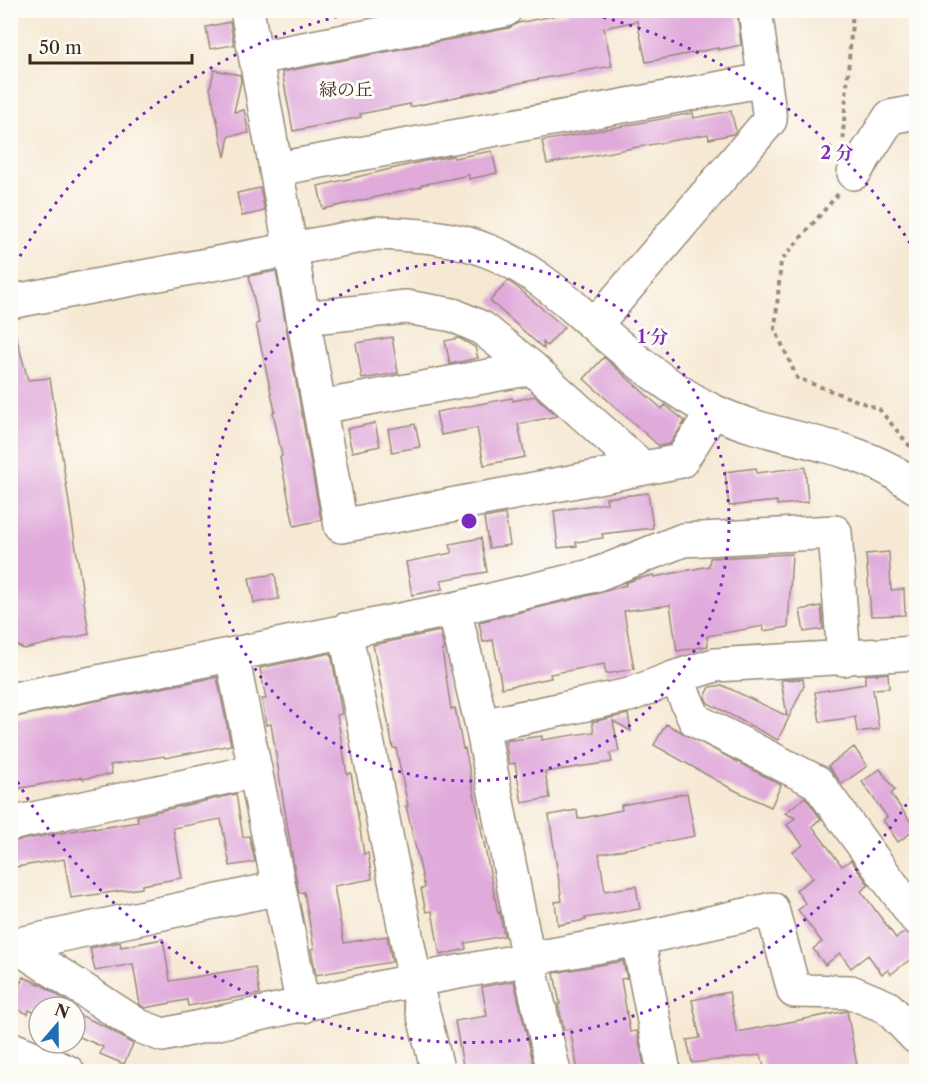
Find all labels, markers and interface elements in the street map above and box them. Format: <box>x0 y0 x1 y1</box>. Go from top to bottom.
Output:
scale bar <box>30 27 192 65</box>
text: 50 m <box>39 37 82 59</box>
district label: 緑の丘 <box>319 79 373 101</box>
text: 2 分 <box>820 142 854 164</box>
text: 1 分 <box>638 326 668 348</box>
centre of rings <box>459 511 479 531</box>
north arrow <box>27 995 87 1055</box>
text: N <box>52 999 72 1023</box>

